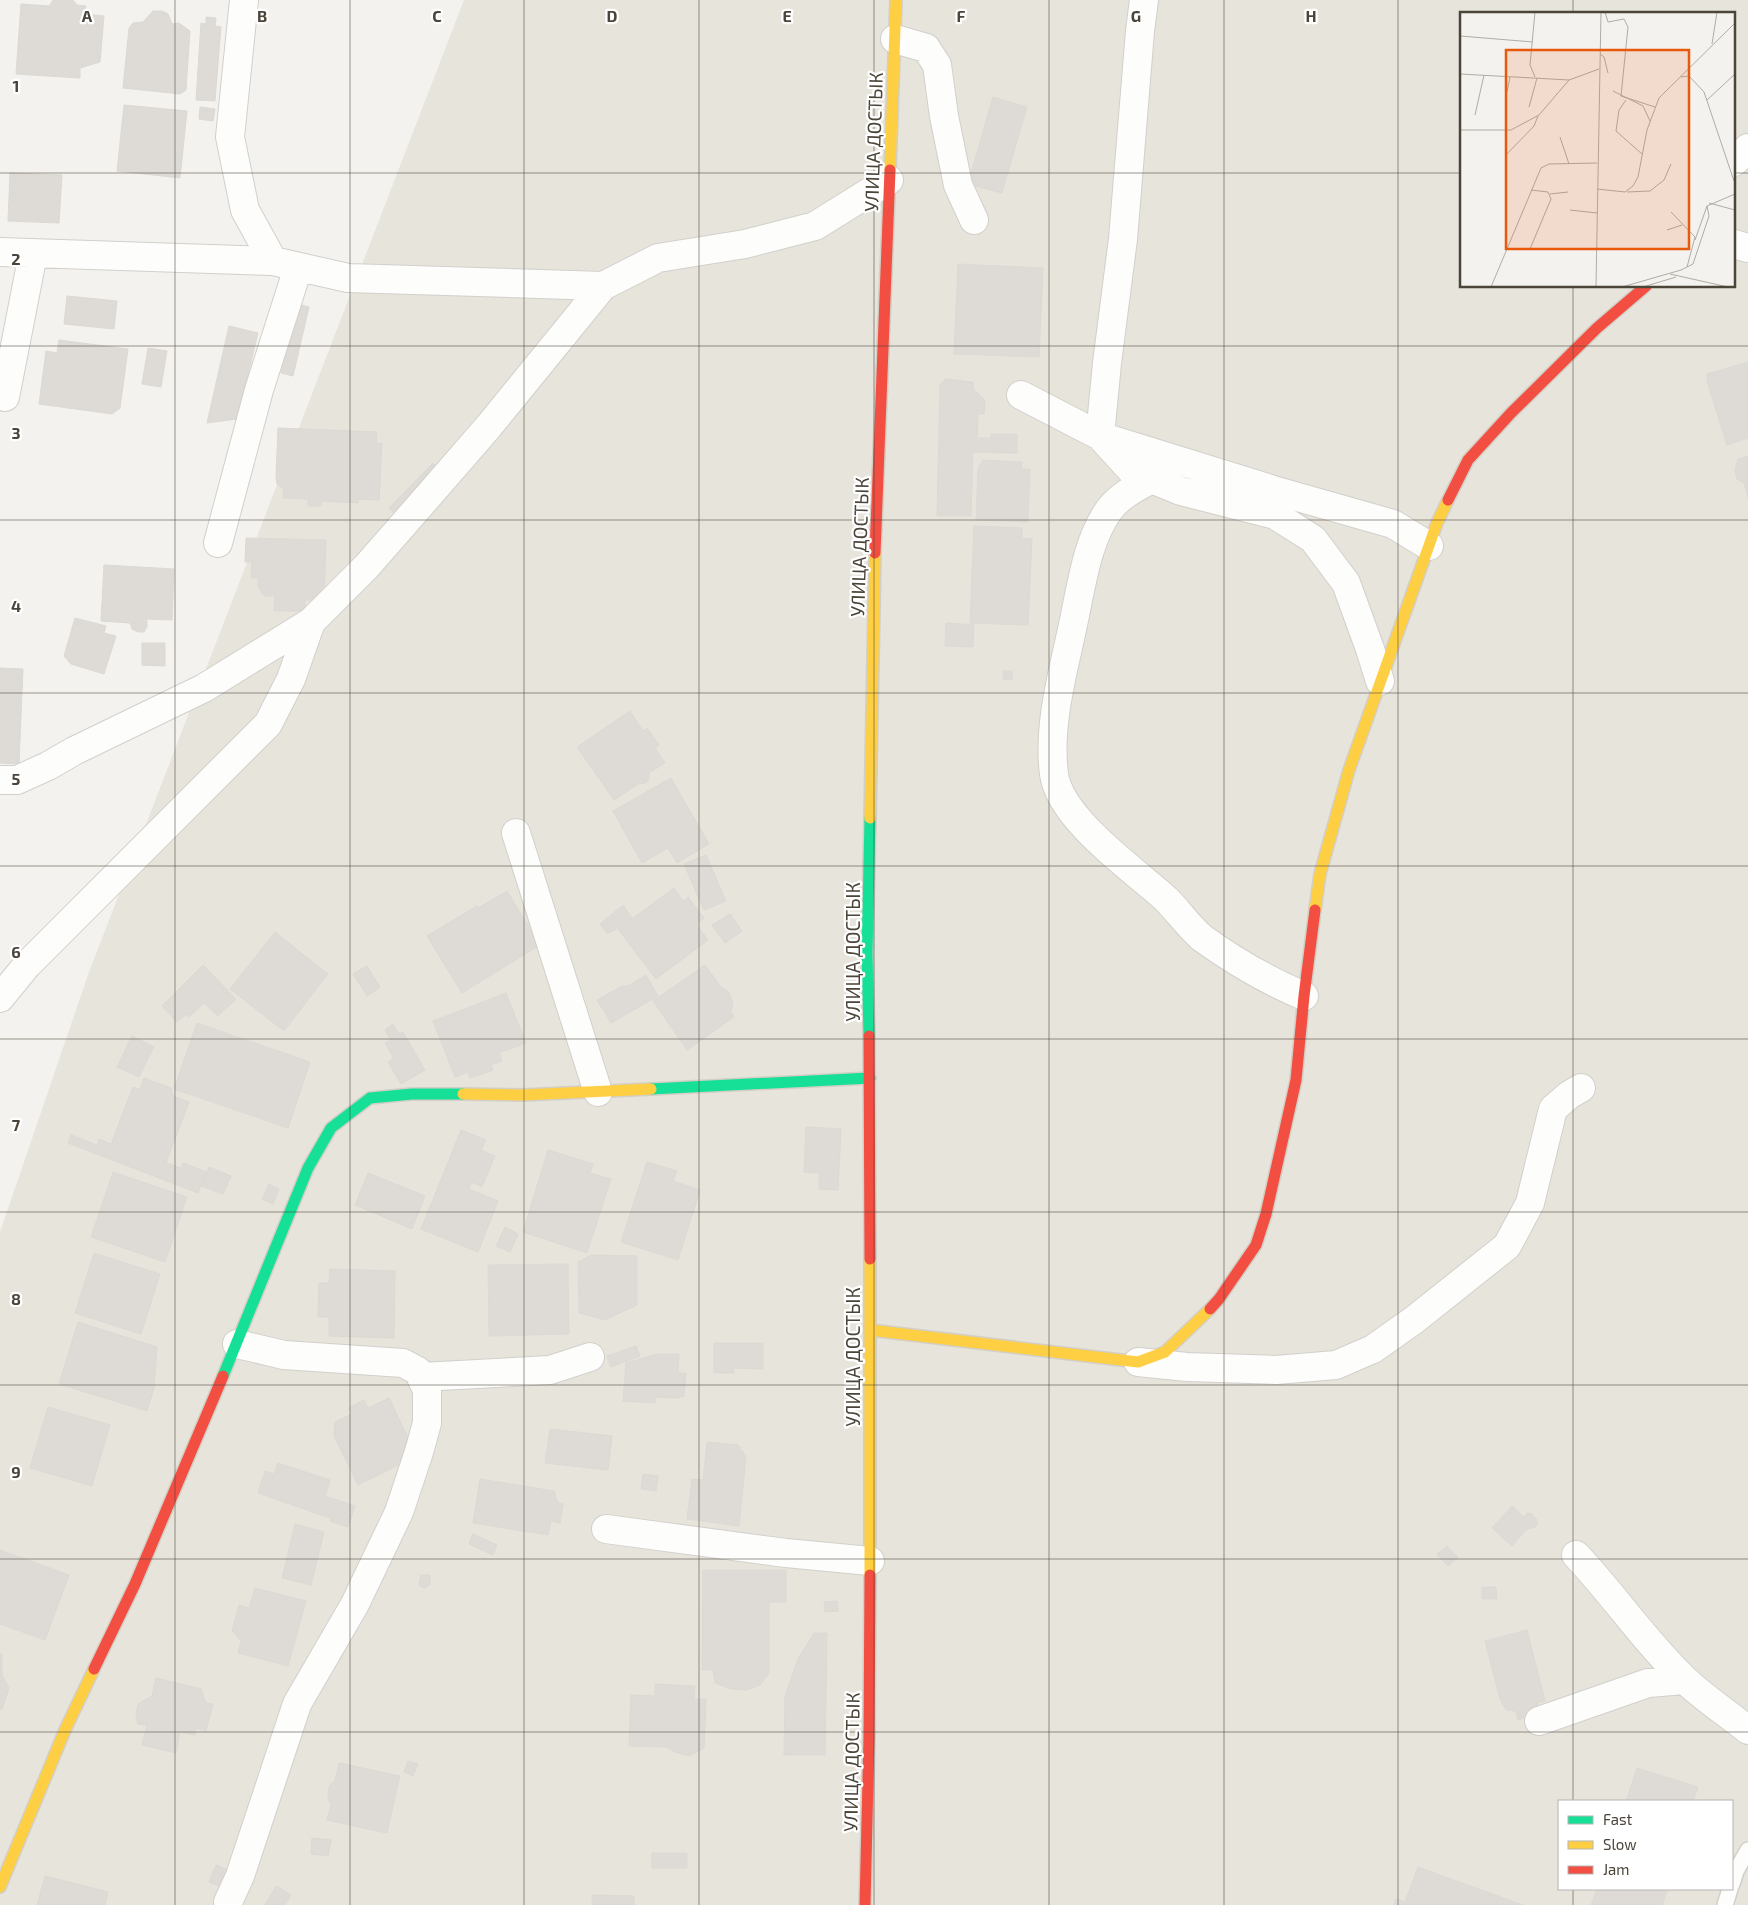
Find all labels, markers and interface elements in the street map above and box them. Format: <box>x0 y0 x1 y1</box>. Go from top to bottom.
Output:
text: A <box>82 6 93 25</box>
text: B <box>257 6 267 25</box>
text: C <box>432 6 442 25</box>
text: D <box>607 6 618 25</box>
text: E <box>782 6 792 25</box>
text: F <box>957 6 966 25</box>
text: G <box>1131 6 1141 25</box>
text: H <box>1305 6 1317 25</box>
inset map <box>1460 12 1736 288</box>
street label: УЛИЦА ДОСТЫК <box>859 72 887 212</box>
text: 1 <box>13 76 19 95</box>
text: 2 <box>11 249 21 268</box>
text: 3 <box>11 423 21 442</box>
street label: УЛИЦА ДОСТЫК <box>845 477 873 617</box>
text: 4 <box>11 596 21 615</box>
text: 5 <box>12 769 21 788</box>
street label: УЛИЦА ДОСТЫК <box>841 882 864 1022</box>
text: 6 <box>11 942 21 961</box>
text: 7 <box>12 1115 21 1134</box>
street label: УЛИЦА ДОСТЫК <box>841 1287 864 1427</box>
text: 8 <box>11 1289 21 1308</box>
text: 9 <box>11 1462 21 1481</box>
street label: УЛИЦА ДОСТЫК <box>838 1692 864 1832</box>
legend <box>1558 1800 1733 1890</box>
text: Fast <box>1603 1810 1633 1828</box>
text: Slow <box>1603 1835 1637 1853</box>
text: Jam <box>1603 1860 1629 1878</box>

